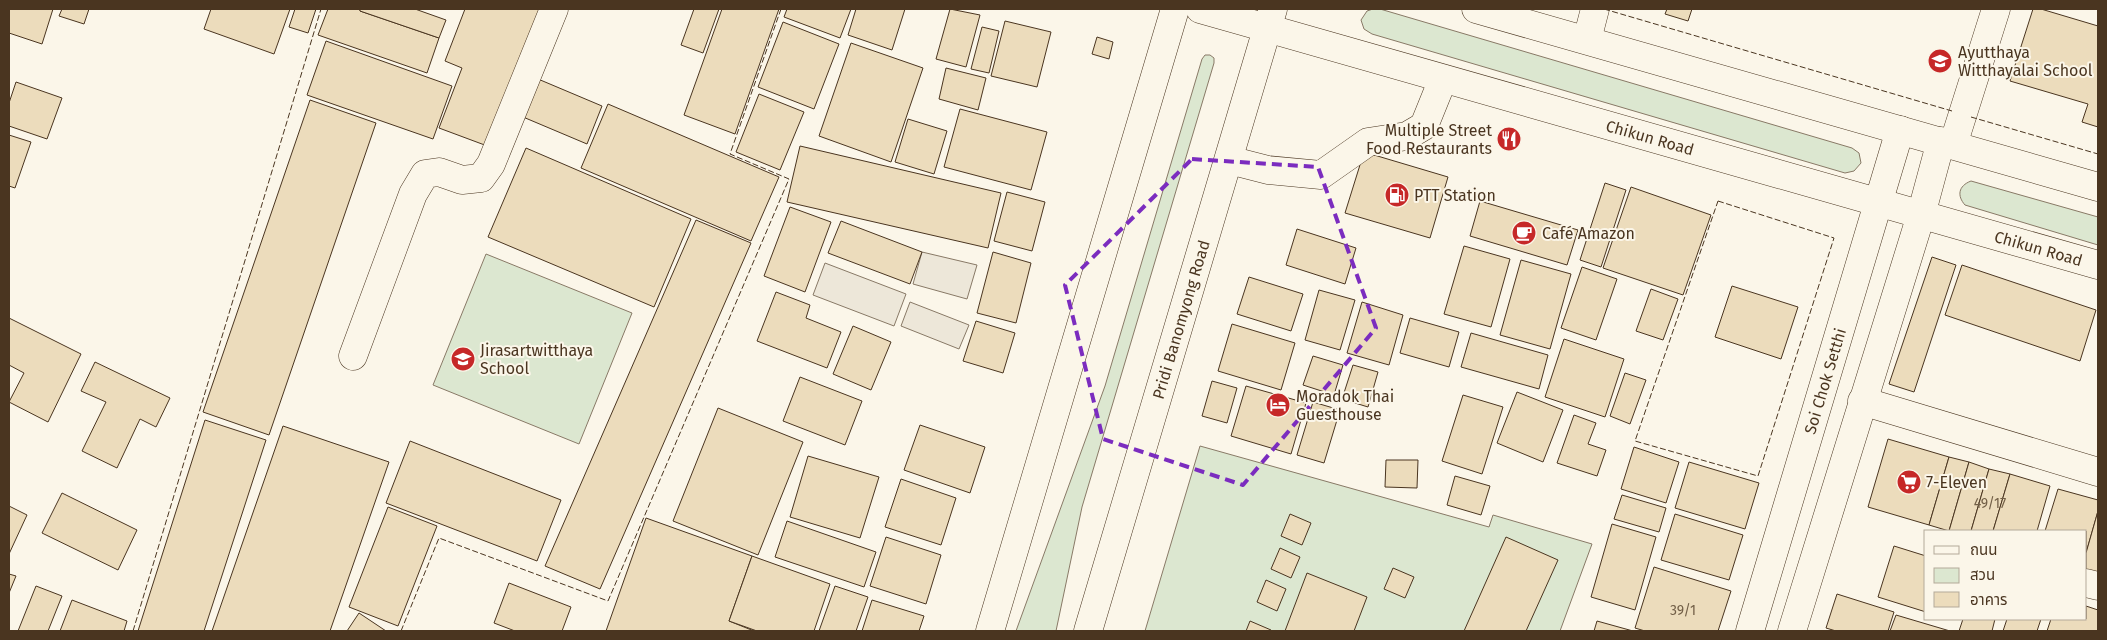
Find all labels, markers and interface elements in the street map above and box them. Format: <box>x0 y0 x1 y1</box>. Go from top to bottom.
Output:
place label: Ayutthaya Witthayalai School <box>1958 43 2093 80</box>
school or university icon: Ayutthaya Witthayalai School <box>1927 48 1953 74</box>
street label: Chikun Road <box>1604 116 1696 159</box>
place label: Multiple Street Food Restaurants <box>1366 121 1492 158</box>
restaurant icon: Multiple Street Food Restaurants <box>1496 126 1522 152</box>
fuel station icon: PTT Station <box>1384 182 1410 208</box>
place label: PTT Station <box>1414 186 1496 205</box>
cafe icon: Café Amazon <box>1511 220 1537 246</box>
place label: Café Amazon <box>1542 224 1635 243</box>
street label: Chikun Road <box>1992 226 2085 270</box>
street label: Pridi Banomyong Road <box>1148 238 1213 401</box>
street label: Soi Chok Setthi <box>1800 326 1850 436</box>
place label: Jirasartwitthaya School <box>480 341 593 378</box>
school or university icon: Jirasartwitthaya School <box>450 346 476 372</box>
place label: Moradok Thai Guesthouse <box>1296 387 1394 424</box>
hotel icon: Moradok Thai Guesthouse <box>1265 392 1291 418</box>
supermarket icon: 7-Eleven <box>1896 469 1922 495</box>
place label: 7-Eleven <box>1926 473 1987 492</box>
house number: 49/17 <box>1974 495 2006 512</box>
legend <box>1924 530 2087 620</box>
text: ถนน <box>1970 541 1997 559</box>
text: สวน <box>1970 566 1995 584</box>
text: อาคาร <box>1970 591 2007 609</box>
house number: 39/1 <box>1670 602 1696 619</box>

